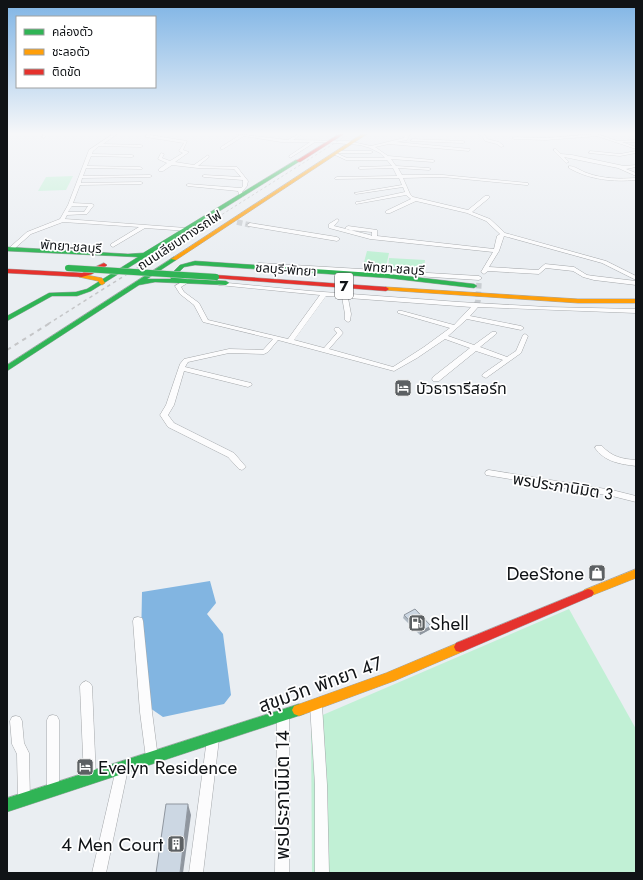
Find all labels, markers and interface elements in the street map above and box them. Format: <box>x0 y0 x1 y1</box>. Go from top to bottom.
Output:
legend <box>16 16 156 88</box>
text: คล่องตัว <box>52 23 93 41</box>
text: ชะลอตัว <box>52 43 90 61</box>
text: ติดขัด <box>52 63 81 81</box>
street label: ถนนเลียบทางรถไฟ <box>133 206 225 275</box>
street label: พัทยา-ชลบุรี <box>40 235 102 258</box>
street label: พัทยา-ชลบุรี <box>363 257 425 280</box>
street label: ชลบุรี-พัทยา <box>255 258 317 281</box>
road number: 7 <box>335 273 353 299</box>
place label: บัวธารารีสอร์ท <box>416 377 507 400</box>
hotel icon: บัวธารารีสอร์ท <box>393 378 413 398</box>
street label: พรประภานิมิต 3 <box>511 467 615 506</box>
place label: DeeStone <box>506 560 584 587</box>
shop icon: DeeStone <box>587 563 607 583</box>
place label: Shell <box>430 610 469 637</box>
fuel station icon: Shell <box>407 613 427 633</box>
street label: สุขุมวิท พัทยา 47 <box>254 650 386 719</box>
street label: พรประภานิมิต 14 <box>269 730 296 860</box>
place label: Evelyn Residence <box>98 754 237 781</box>
hotel icon: Evelyn Residence <box>75 757 95 777</box>
place label: 4 Men Court <box>61 831 163 858</box>
building icon: 4 Men Court <box>166 834 186 854</box>

